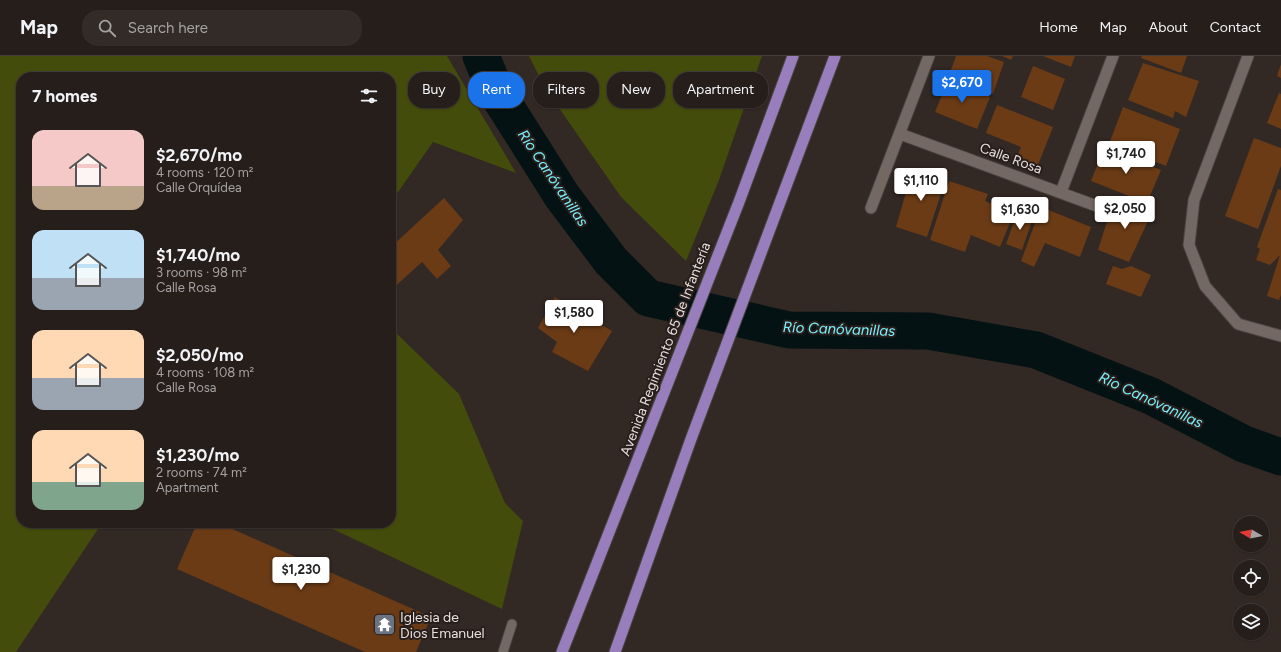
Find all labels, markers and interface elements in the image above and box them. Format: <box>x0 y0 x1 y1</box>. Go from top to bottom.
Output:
search box <box>82 10 362 46</box>
text: Map <box>20 16 58 39</box>
icon: search <box>96 17 118 39</box>
text: Search here <box>128 19 208 37</box>
text: Home <box>1039 19 1078 36</box>
text: Map <box>1100 19 1127 36</box>
text: About <box>1149 19 1188 36</box>
text: Contact <box>1210 19 1261 36</box>
pin: $2,670 <box>929 70 995 104</box>
chip: Buy <box>408 72 460 108</box>
chip: Rent <box>468 72 525 108</box>
chip: Filters <box>533 72 599 108</box>
chip: New <box>607 72 665 108</box>
chip: Apartment <box>673 72 768 108</box>
text: $2,670 <box>941 75 983 90</box>
icon: filters <box>358 85 380 107</box>
text: 7 homes <box>32 86 97 106</box>
water label: Río Canóvanillas <box>514 126 592 230</box>
street label: Calle Rosa <box>977 139 1044 178</box>
pin: $1,740 <box>1093 141 1159 175</box>
text: $2,670/mo <box>156 145 242 165</box>
icon: home <box>64 146 112 194</box>
text: $1,740 <box>1106 146 1146 161</box>
text: 4 rooms · 120 m² <box>156 165 254 180</box>
pin: $1,110 <box>888 168 954 202</box>
text: $1,110 <box>903 173 939 188</box>
text: Calle Orquídea <box>156 180 242 195</box>
pin: $2,050 <box>1092 196 1158 230</box>
pin: $1,630 <box>987 197 1053 231</box>
text: $2,050 <box>1104 201 1146 216</box>
text: $1,630 <box>1000 202 1040 217</box>
street label: Avenida Regimiento 65 de Infantería <box>617 240 714 459</box>
text: $1,740/mo <box>156 245 240 265</box>
icon: home <box>64 246 112 294</box>
text: 3 rooms · 98 m² <box>156 265 247 280</box>
text: Calle Rosa <box>156 280 216 295</box>
pin: $1,580 <box>541 300 607 334</box>
text: $1,580 <box>554 305 594 320</box>
water label: Río Canóvanillas <box>782 318 896 340</box>
text: $2,050/mo <box>156 345 244 365</box>
icon: home <box>64 346 112 394</box>
text: 4 rooms · 108 m² <box>156 365 254 380</box>
water label: Río Canóvanillas <box>1096 368 1206 432</box>
text: Calle Rosa <box>156 380 216 395</box>
text: $1,230/mo <box>156 445 239 465</box>
icon: home <box>64 446 112 494</box>
text: 2 rooms · 74 m² <box>156 465 247 480</box>
text: Apartment <box>156 480 219 495</box>
north arrow <box>1233 516 1269 552</box>
map controls <box>1233 516 1269 640</box>
pin: $1,230 <box>268 557 334 591</box>
button: locate <box>1233 560 1269 596</box>
text: $1,230 <box>281 562 321 577</box>
button: layers <box>1233 604 1269 640</box>
place label: Iglesia de Dios Emanuel <box>400 609 485 642</box>
temple icon: Iglesia de Dios Emanuel <box>371 612 397 638</box>

